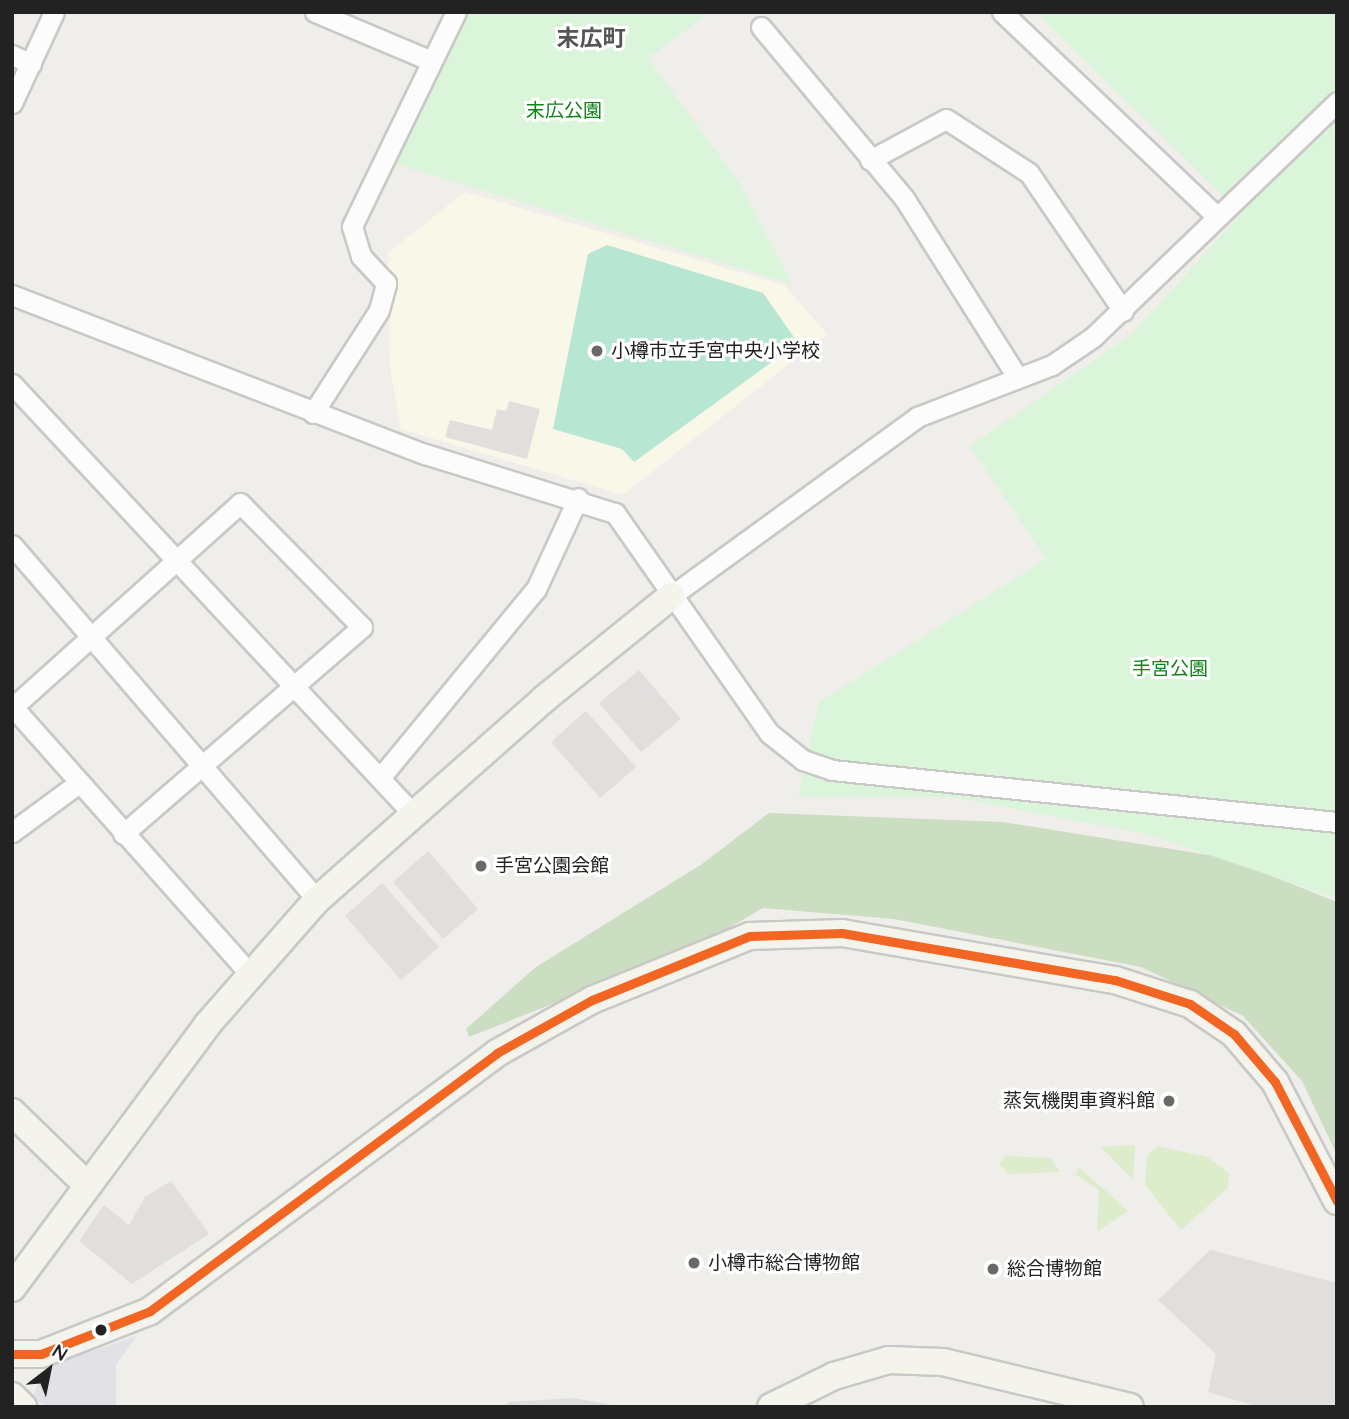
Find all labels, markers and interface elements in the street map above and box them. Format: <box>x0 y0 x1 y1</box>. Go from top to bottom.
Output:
district label: 末広町 <box>557 24 625 52</box>
park label: 末広公園 <box>526 100 602 122</box>
place label: 小樽市立手宮中央小学校 <box>611 340 820 362</box>
marker: 小樽市立手宮中央小学校 <box>589 343 605 359</box>
park label: 手宮公園 <box>1132 658 1208 680</box>
place label: 手宮公園会館 <box>495 855 609 877</box>
marker: 手宮公園会館 <box>473 858 489 874</box>
place label: 蒸気機関車資料館 <box>1003 1090 1155 1112</box>
marker: 蒸気機関車資料館 <box>1161 1093 1177 1109</box>
place label: 小樽市総合博物館 <box>708 1252 860 1274</box>
marker: 小樽市総合博物館 <box>686 1255 702 1271</box>
place label: 総合博物館 <box>1007 1258 1102 1280</box>
marker: 総合博物館 <box>985 1261 1001 1277</box>
unlabelled marker <box>94 1323 108 1337</box>
north arrow <box>14 1335 84 1405</box>
text: N <box>48 1338 72 1366</box>

